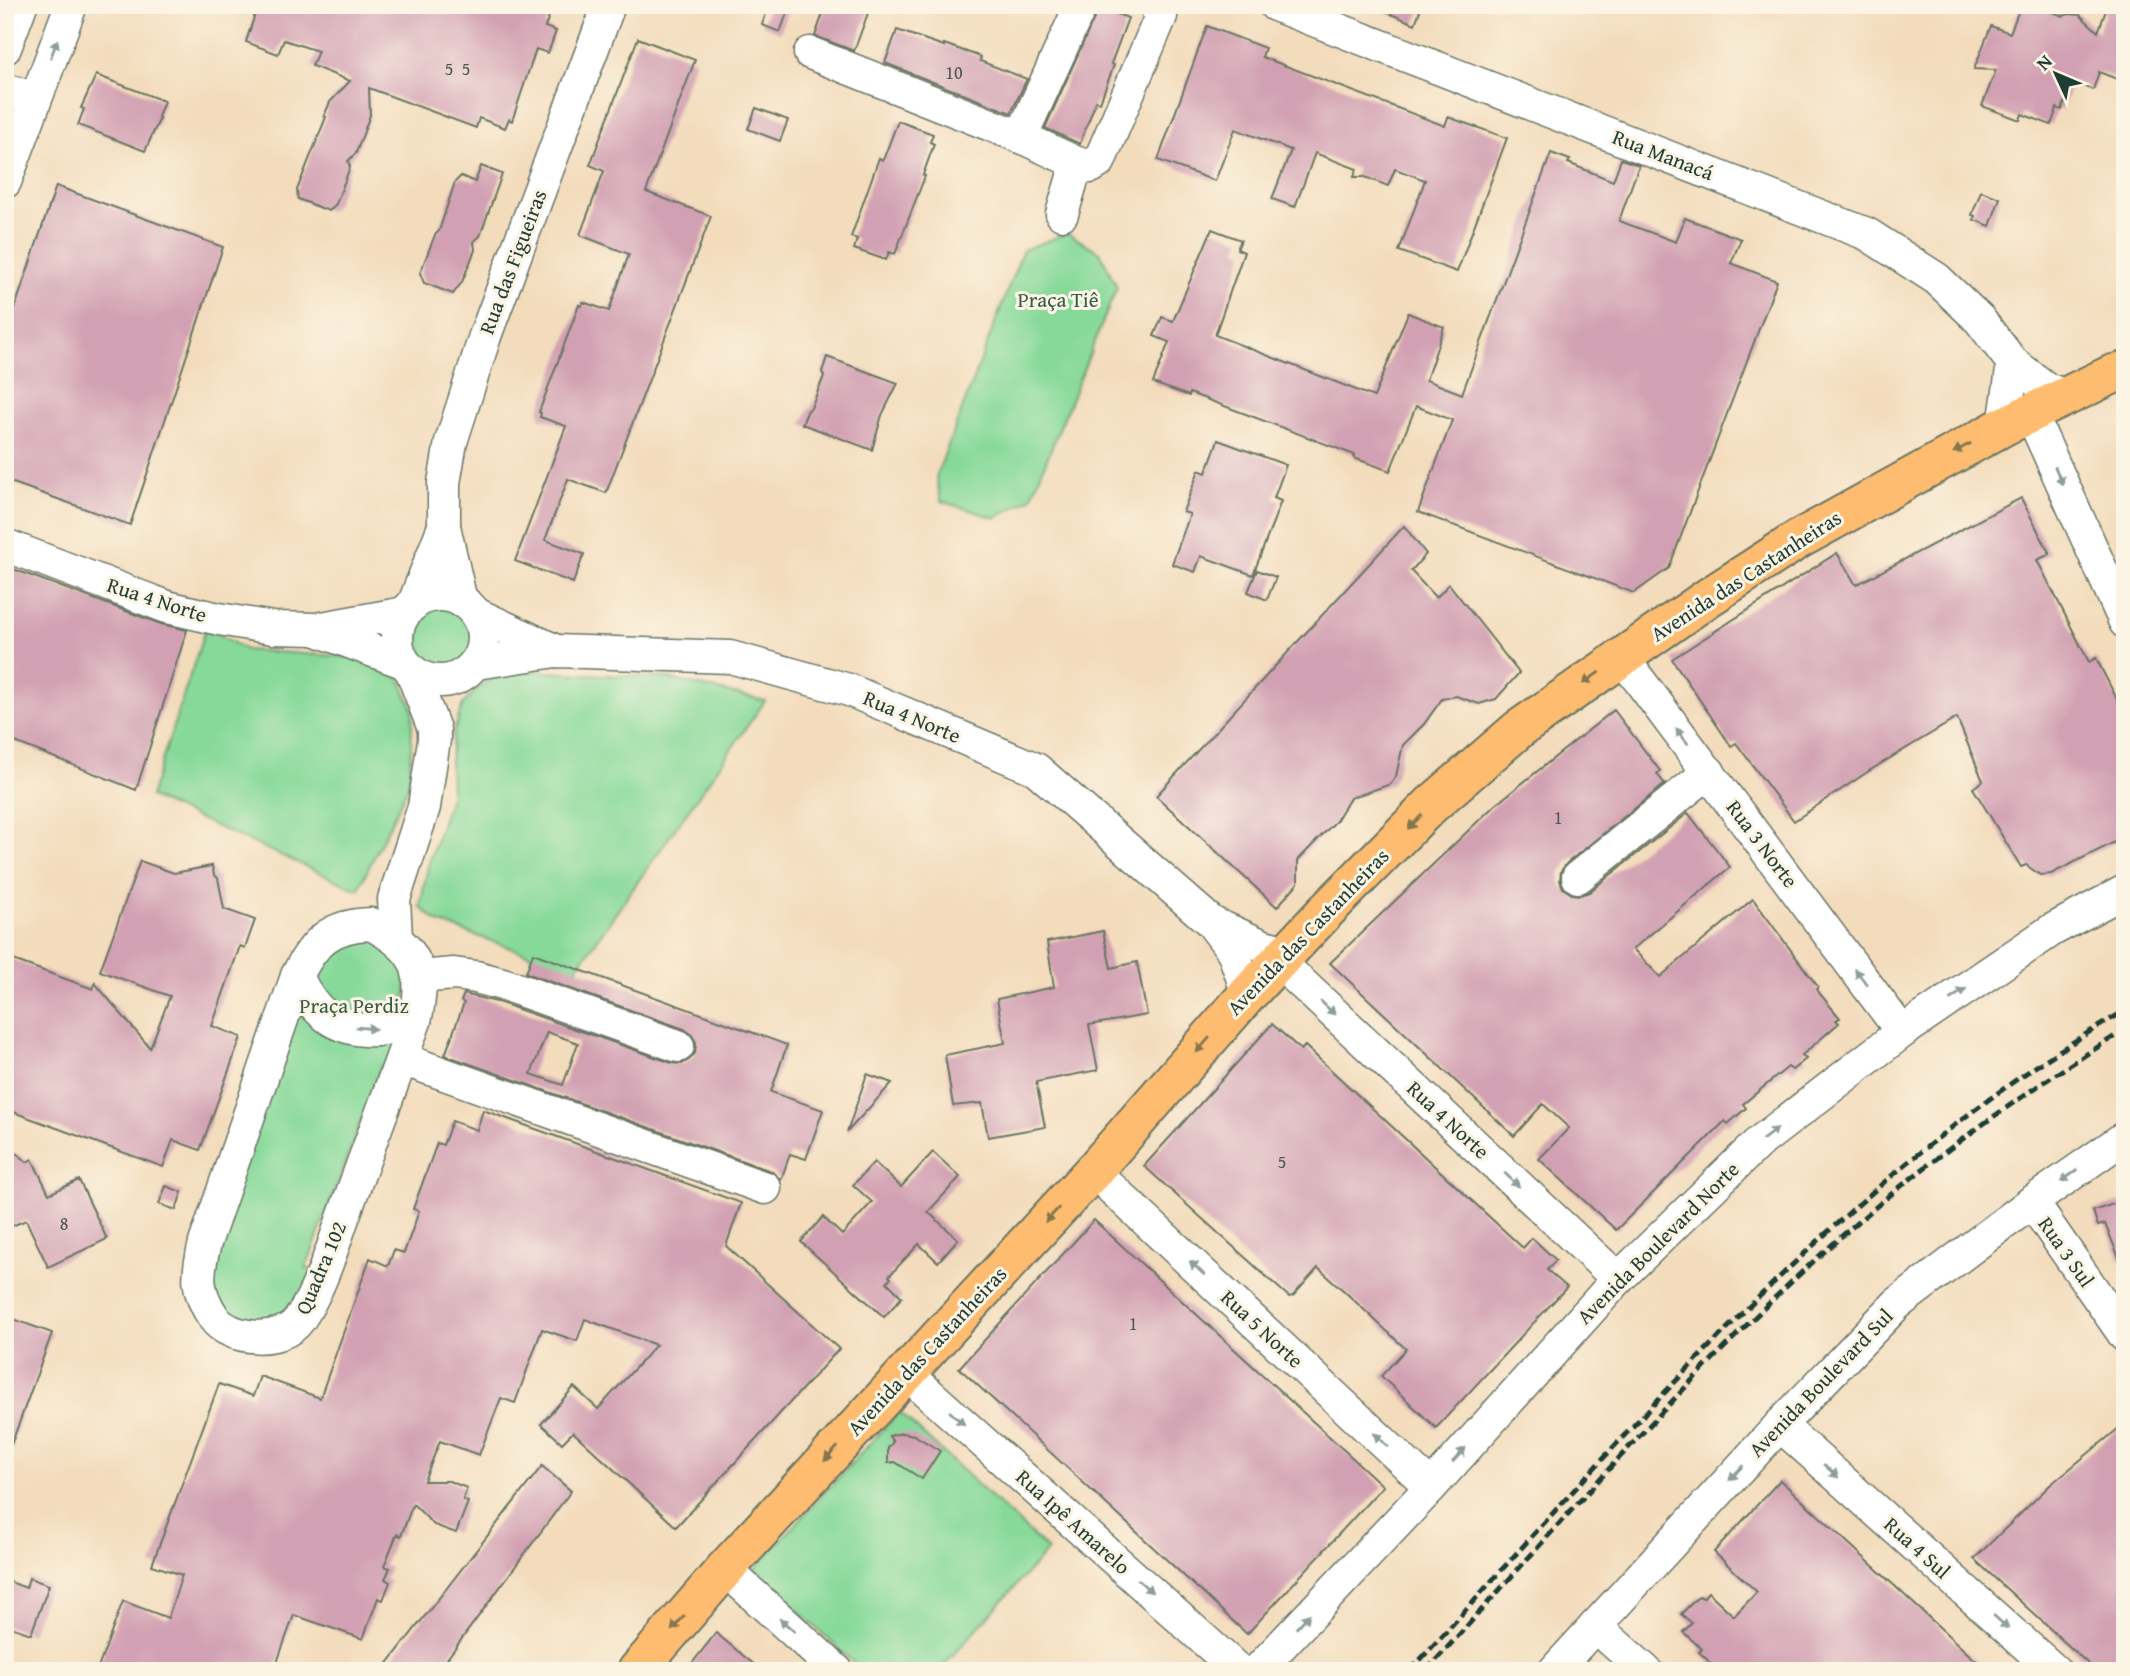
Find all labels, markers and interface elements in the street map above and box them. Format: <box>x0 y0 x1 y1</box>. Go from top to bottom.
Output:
one-way arrow <box>49 38 60 59</box>
north arrow <box>2022 38 2092 108</box>
text: N <box>2029 48 2058 76</box>
house number: 5 <box>445 55 453 82</box>
house number: 5 <box>462 55 470 82</box>
house number: 10 <box>945 59 963 86</box>
street label: Rua Manacá <box>1608 121 1718 188</box>
street label: Rua das Figueiras <box>471 185 554 339</box>
park label: Praça Tiê <box>1017 284 1099 315</box>
one-way arrow <box>1952 443 1972 454</box>
one-way arrow <box>2054 466 2065 487</box>
street label: Avenida das Castanheiras <box>1644 502 1847 649</box>
street label: Rua 4 Norte <box>103 569 211 630</box>
one-way arrow <box>1582 671 1600 685</box>
street label: Rua 4 Norte <box>859 682 966 751</box>
one-way arrow <box>1675 727 1689 745</box>
street label: Rua 3 Norte <box>1719 793 1806 894</box>
house number: 1 <box>1554 804 1562 831</box>
one-way arrow <box>1406 813 1423 830</box>
street label: Avenida das Castanheiras <box>1219 841 1396 1022</box>
one-way arrow <box>1854 969 1869 987</box>
one-way arrow <box>1949 988 1968 1001</box>
park label: Praça Perdiz <box>299 990 409 1021</box>
one-way arrow <box>1319 1000 1337 1016</box>
one-way arrow <box>355 1023 377 1034</box>
one-way arrow <box>1195 1036 1211 1054</box>
street label: Rua 4 Norte <box>1400 1073 1497 1166</box>
one-way arrow <box>1761 1126 1779 1141</box>
house number: 5 <box>1278 1148 1286 1175</box>
street label: Avenida Boulevard Norte <box>1569 1154 1746 1331</box>
one-way arrow <box>2060 1169 2078 1183</box>
one-way arrow <box>1503 1172 1521 1188</box>
one-way arrow <box>1044 1206 1060 1224</box>
house number: 8 <box>60 1210 68 1237</box>
street label: Rua 3 Sul <box>2031 1210 2102 1294</box>
street label: Quadra 102 <box>287 1216 354 1319</box>
street label: Avenida das Castanheiras <box>840 1259 1014 1442</box>
one-way arrow <box>1188 1260 1206 1276</box>
street label: Rua 5 Norte <box>1214 1282 1311 1375</box>
street label: Avenida Boulevard Sul <box>1741 1301 1900 1464</box>
house number: 1 <box>1129 1310 1137 1337</box>
one-way arrow <box>948 1410 966 1426</box>
one-way arrow <box>1373 1433 1390 1449</box>
one-way arrow <box>823 1445 839 1463</box>
one-way arrow <box>1451 1446 1467 1464</box>
street label: Rua Ipê Amarelo <box>1009 1462 1138 1582</box>
one-way arrow <box>1822 1463 1840 1479</box>
one-way arrow <box>1728 1464 1744 1481</box>
street label: Rua 4 Sul <box>1877 1509 1958 1586</box>
one-way arrow <box>1136 1578 1154 1594</box>
one-way arrow <box>1295 1613 1311 1630</box>
one-way arrow <box>670 1614 686 1632</box>
one-way arrow <box>1992 1614 2009 1630</box>
one-way arrow <box>778 1617 796 1633</box>

